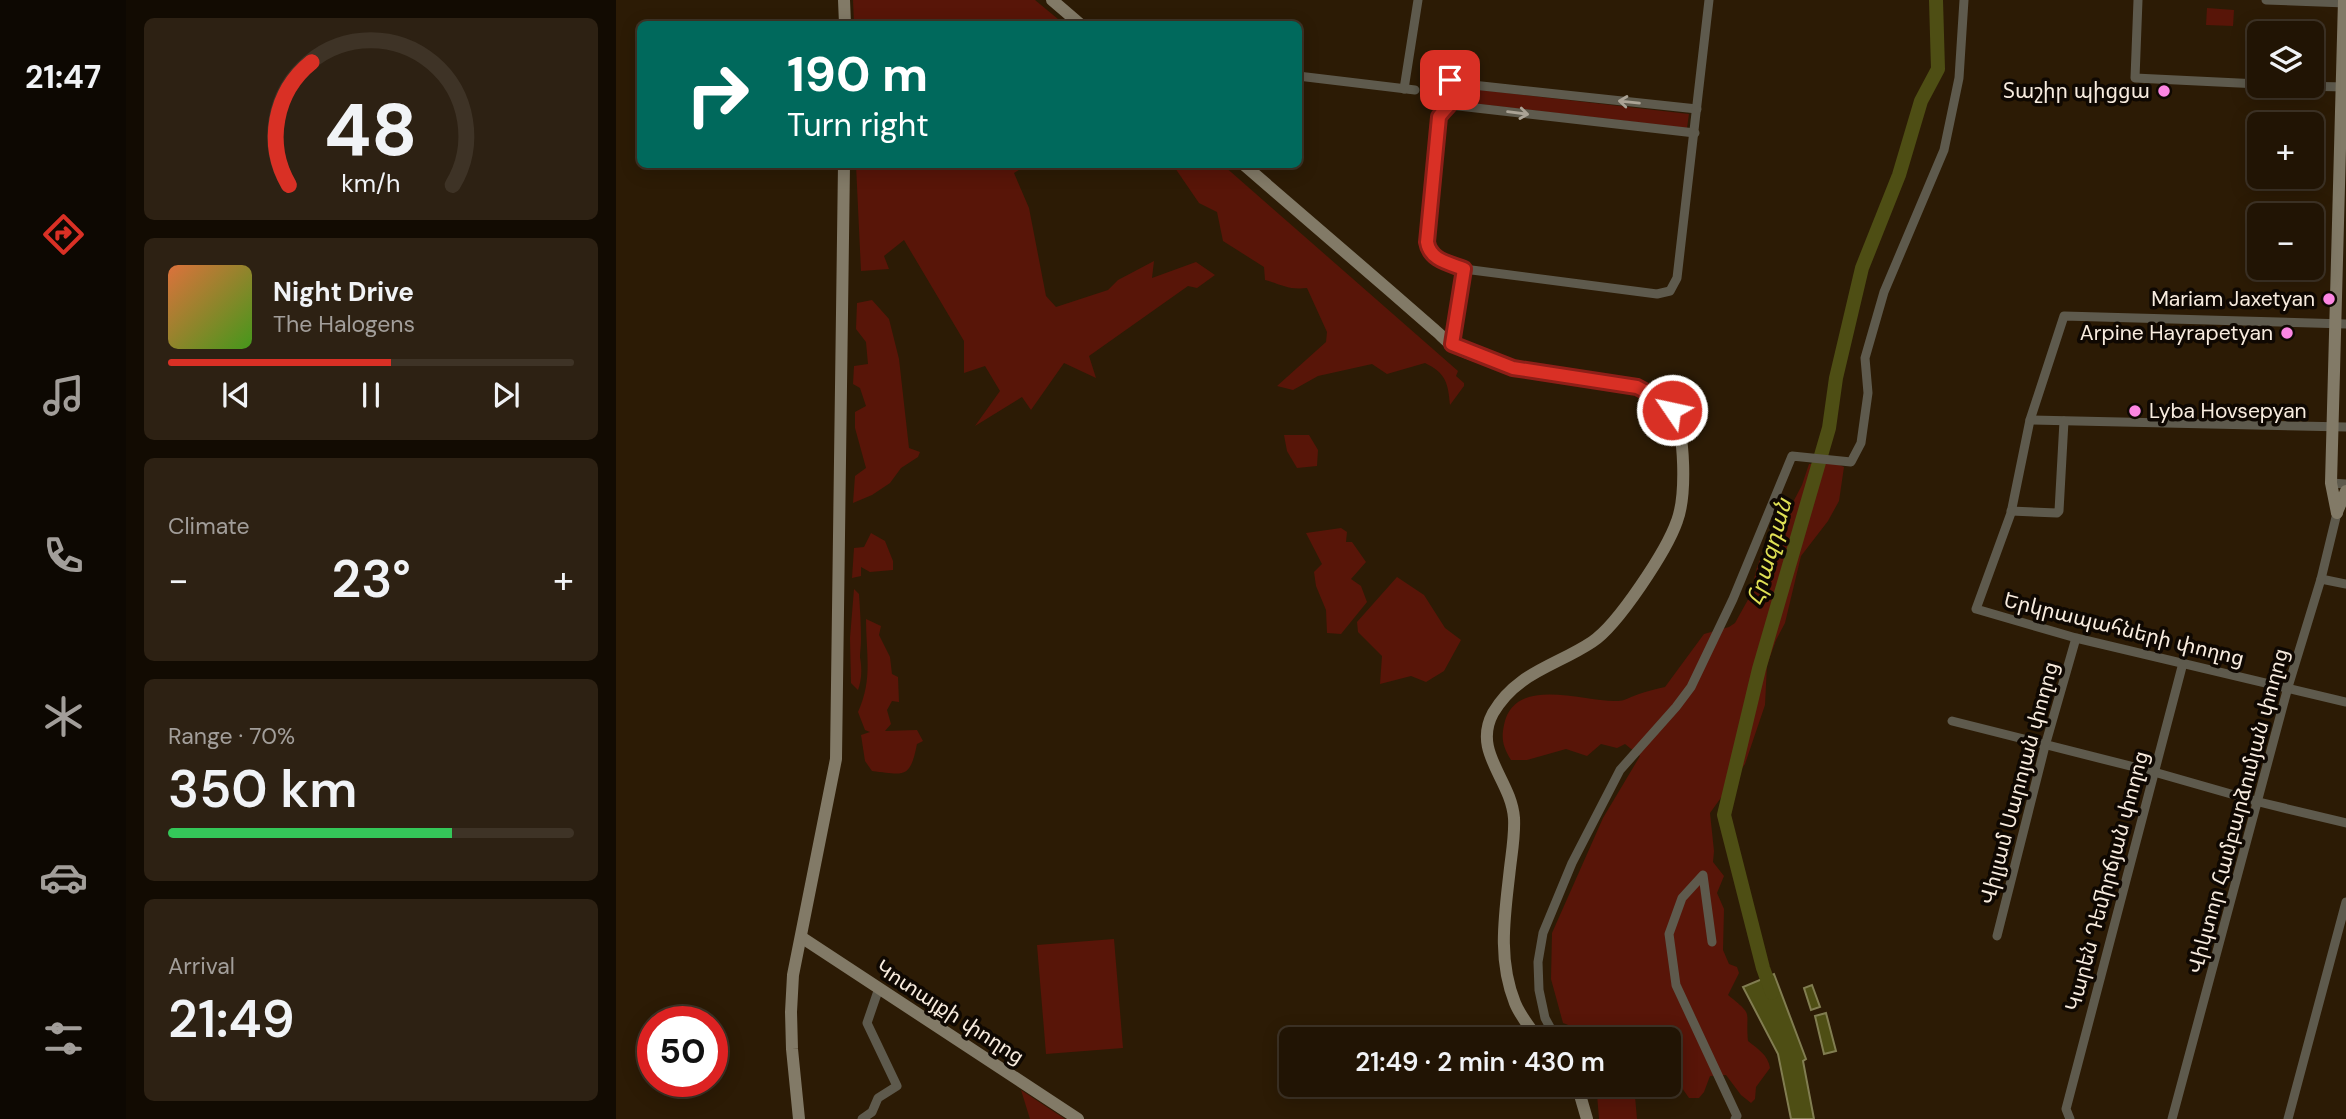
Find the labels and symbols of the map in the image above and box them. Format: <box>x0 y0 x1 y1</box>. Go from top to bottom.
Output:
pin <box>1420 50 1480 110</box>
place label: Տաշիր պիցցա <box>2003 77 2150 105</box>
marker: Տաշիր պիցցա <box>2156 83 2172 99</box>
one-way arrow <box>1619 95 1641 108</box>
one-way arrow <box>1506 106 1529 119</box>
place label: Mariam Jaxetyan <box>2151 285 2315 313</box>
marker: Mariam Jaxetyan <box>2321 291 2337 307</box>
place label: Arpine Hayrapetyan <box>2080 319 2273 347</box>
marker: Arpine Hayrapetyan <box>2279 325 2295 341</box>
position arrow <box>1635 373 1709 447</box>
place label: Lyba Hovsepyan <box>2149 397 2307 425</box>
marker: Lyba Hovsepyan <box>2127 403 2143 419</box>
water label: Հրազդան <box>1739 494 1799 609</box>
street label: Երկրապահների փողոց <box>2001 586 2247 672</box>
street label: Վիկտոր Համբարձումյան փողոց <box>2181 645 2295 977</box>
street label: Վիլյամ Սարոյան փողոց <box>1973 658 2065 908</box>
street label: Կարեն Դեմիրճյան փողոց <box>2059 748 2155 1014</box>
street label: Կոտայքի փողոց <box>870 953 1030 1071</box>
speed limit sign: 50 <box>637 1006 728 1097</box>

